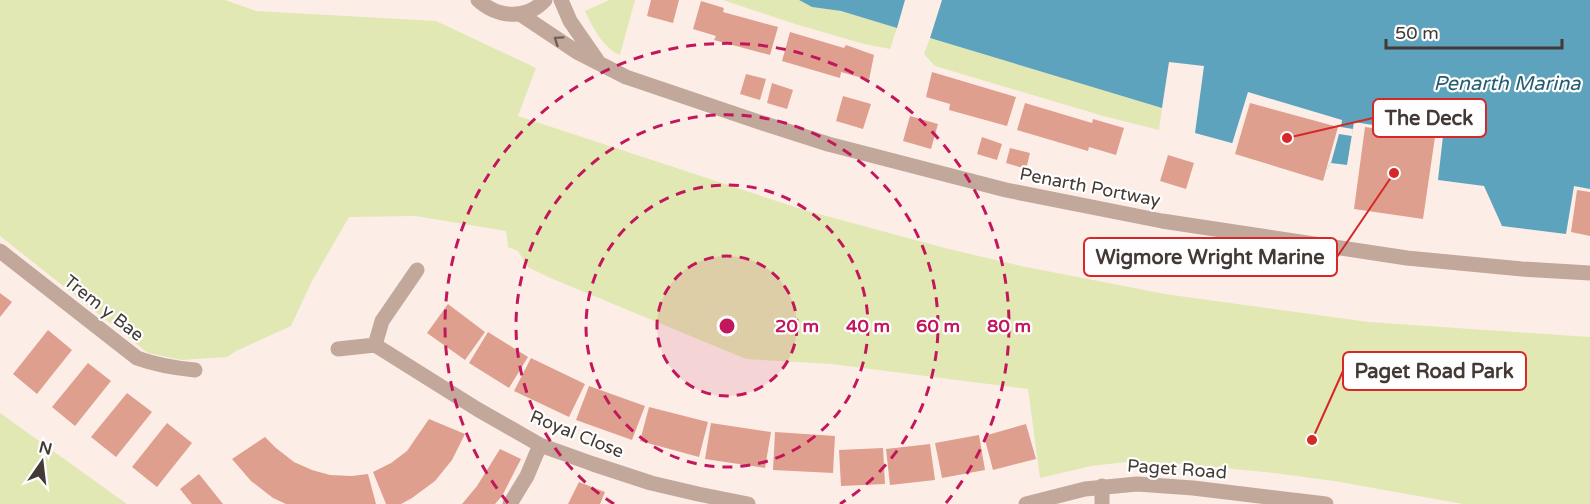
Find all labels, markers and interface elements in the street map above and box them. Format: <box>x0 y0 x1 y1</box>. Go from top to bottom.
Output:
scale bar <box>1386 12 1562 50</box>
text: 50 m <box>1395 22 1439 44</box>
one-way arrow <box>554 36 565 47</box>
water label: Penarth Marina <box>1433 72 1581 96</box>
callout: The Deck <box>1373 99 1486 137</box>
text: The Deck <box>1384 107 1473 131</box>
street label: Penarth Portway <box>1018 163 1162 211</box>
callout: Wigmore Wright Marine <box>1084 238 1337 276</box>
text: Wigmore Wright Marine <box>1096 246 1324 270</box>
street label: Trem y Bae <box>60 270 148 346</box>
text: 20 m <box>775 315 819 337</box>
text: 40 m <box>846 315 890 337</box>
text: 60 m <box>916 315 960 337</box>
text: 80 m <box>987 315 1031 337</box>
centre of rings <box>717 316 737 336</box>
callout: Paget Road Park <box>1343 352 1526 390</box>
text: Paget Road Park <box>1354 360 1514 384</box>
street label: Royal Close <box>527 405 627 463</box>
north arrow <box>12 432 72 492</box>
text: N <box>37 437 54 460</box>
street label: Paget Road <box>1126 455 1228 483</box>

